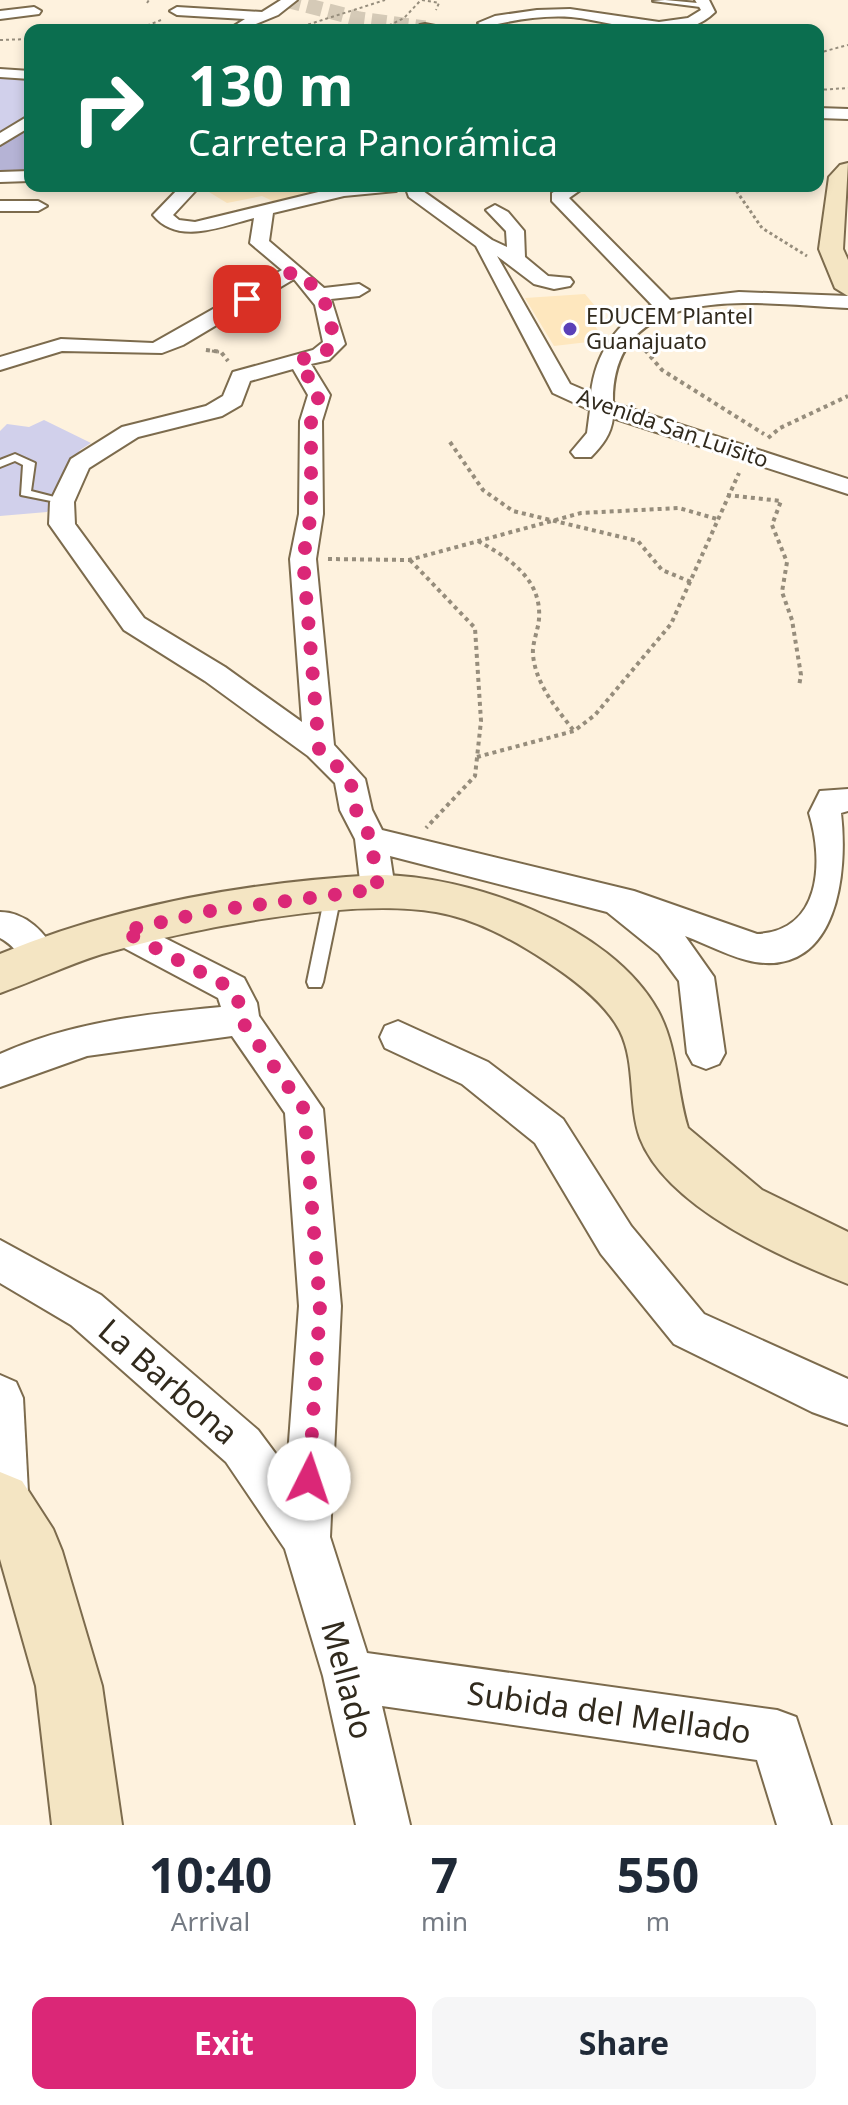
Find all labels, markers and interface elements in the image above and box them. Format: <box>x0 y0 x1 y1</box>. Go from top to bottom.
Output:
text: 130 m <box>188 46 353 122</box>
icon: right <box>56 56 160 160</box>
text: Carretera Panorámica <box>188 118 558 167</box>
pin <box>213 265 281 333</box>
icon: arrive <box>225 277 269 321</box>
place label: EDUCEM Plantel Guanajuato <box>586 300 753 355</box>
marker: EDUCEM Plantel Guanajuato <box>561 320 579 338</box>
street label: Avenida San Luisito <box>574 380 773 474</box>
street label: La Barbona <box>90 1308 248 1453</box>
position arrow <box>267 1437 351 1521</box>
street label: Mellado <box>312 1616 385 1743</box>
street label: Subida del Mellado <box>465 1670 754 1753</box>
text: 10:40 <box>149 1842 272 1907</box>
text: 7 <box>431 1842 458 1907</box>
text: 550 <box>617 1842 699 1907</box>
text: Arrival <box>171 1903 250 1939</box>
text: min <box>421 1903 468 1939</box>
text: m <box>646 1903 670 1939</box>
button: Exit <box>32 1997 416 2089</box>
button: Share <box>432 1997 816 2089</box>

